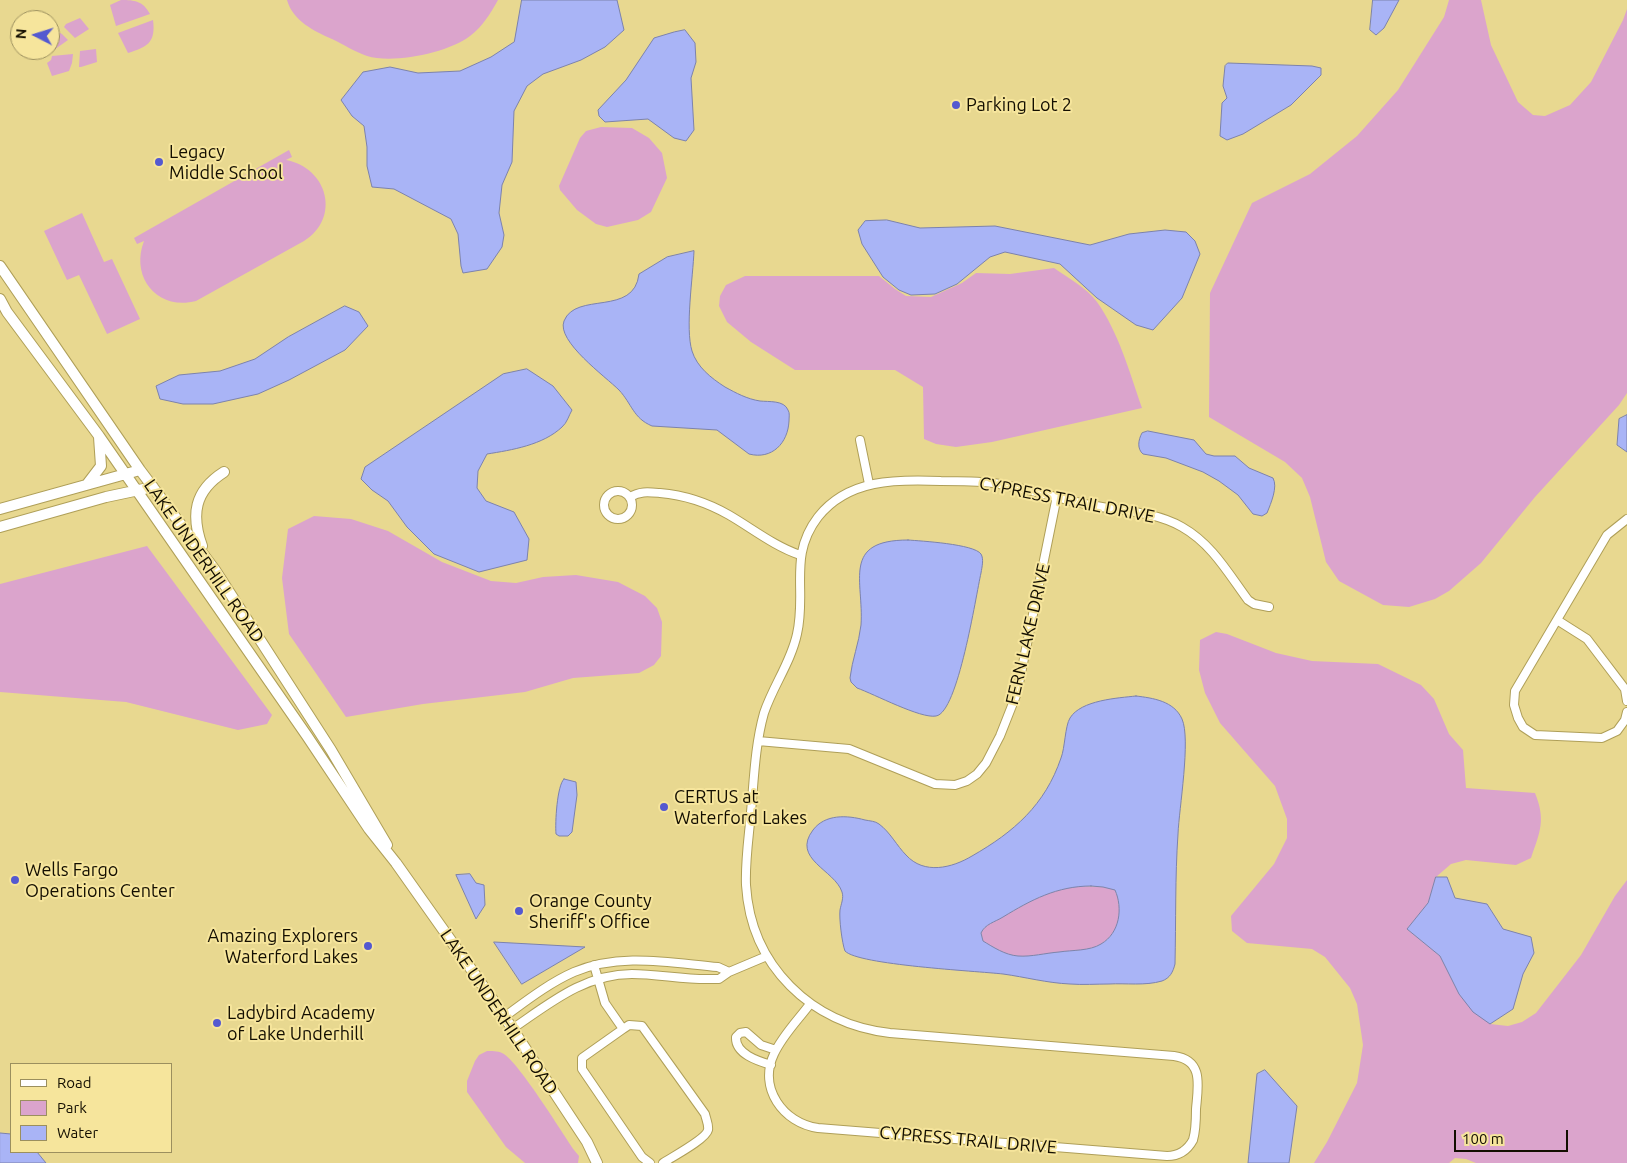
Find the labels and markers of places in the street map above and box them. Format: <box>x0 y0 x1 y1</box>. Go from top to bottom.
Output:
place label: Parking Lot 2 <box>966 94 1072 116</box>
marker: Parking Lot 2 <box>950 99 962 111</box>
place label: Legacy Middle School <box>169 141 283 183</box>
marker: Legacy Middle School <box>153 156 165 168</box>
place label: CERTUS at Waterford Lakes <box>674 786 807 829</box>
marker: CERTUS at Waterford Lakes <box>658 801 670 813</box>
place label: Wells Fargo Operations Center <box>25 859 175 902</box>
marker: Wells Fargo Operations Center <box>9 874 21 886</box>
place label: Orange County Sheriff's Office <box>529 890 652 932</box>
marker: Orange County Sheriff's Office <box>513 905 525 917</box>
place label: Amazing Explorers Waterford Lakes <box>208 925 358 968</box>
marker: Amazing Explorers Waterford Lakes <box>362 940 374 952</box>
place label: Ladybird Academy of Lake Underhill <box>227 1002 375 1044</box>
marker: Ladybird Academy of Lake Underhill <box>211 1017 223 1029</box>

